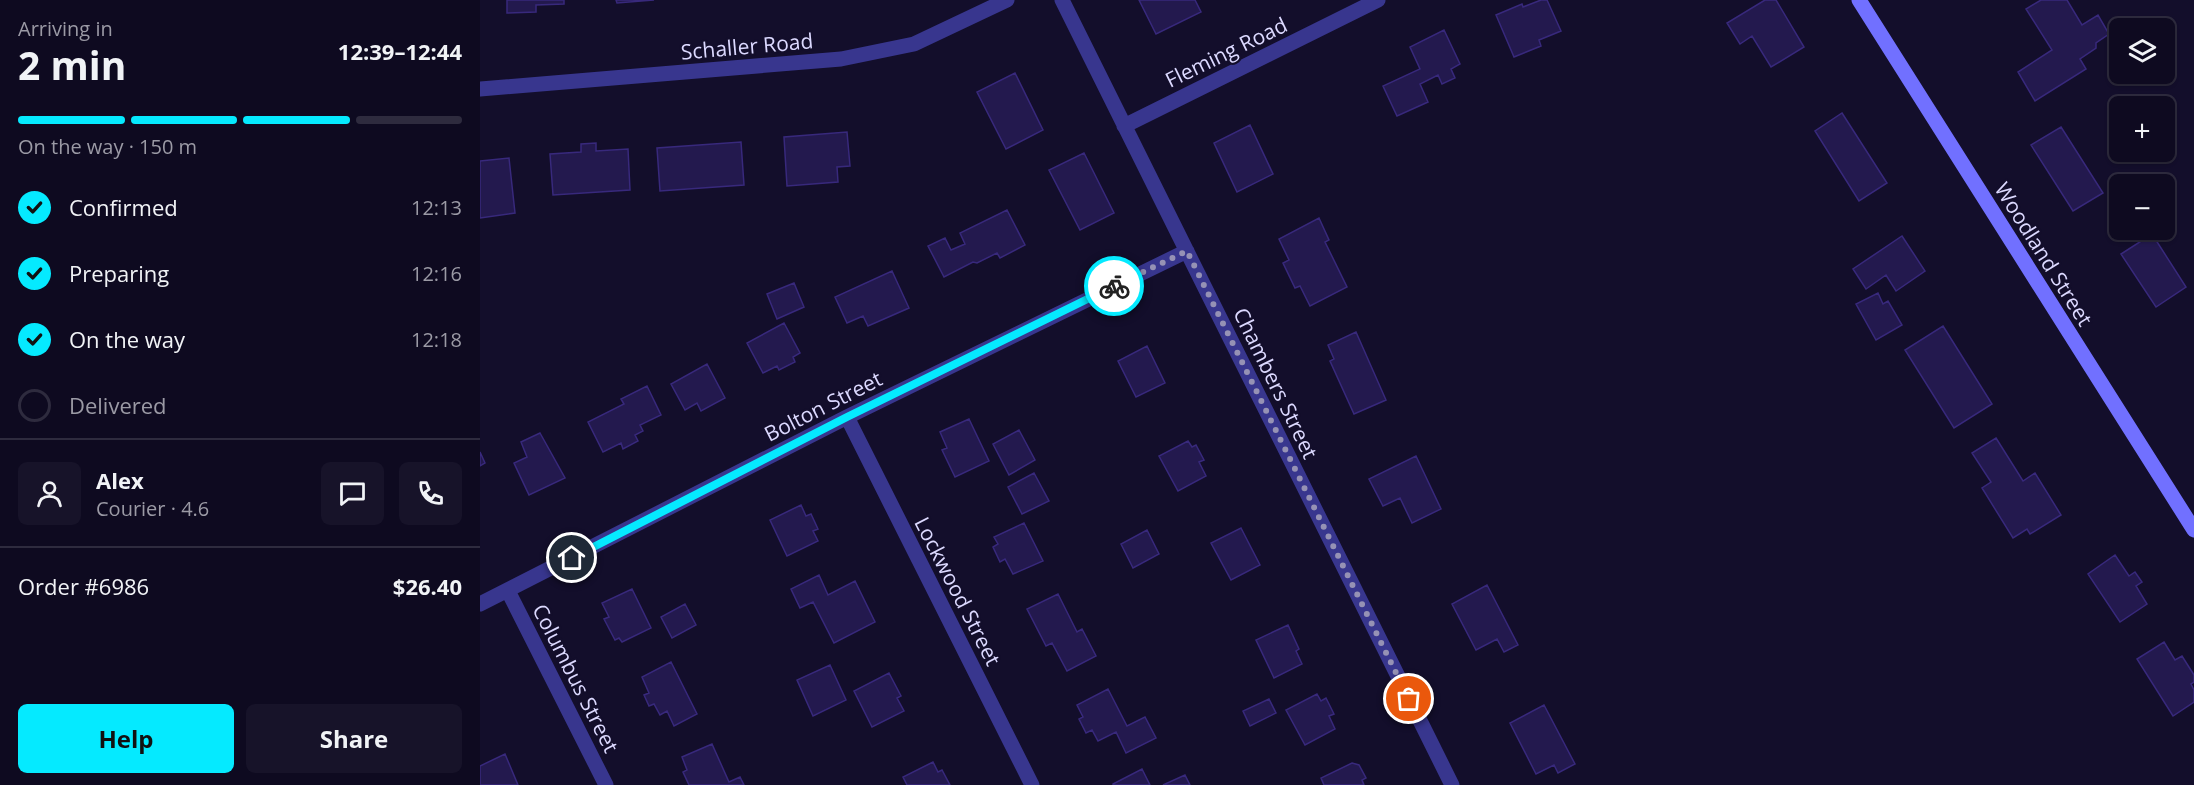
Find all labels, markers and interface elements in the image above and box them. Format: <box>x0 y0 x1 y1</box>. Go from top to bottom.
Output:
street label: Fleming Road <box>1160 10 1292 94</box>
text: Arriving in <box>18 15 113 42</box>
map controls <box>2109 18 2175 240</box>
button: layers <box>2109 18 2175 84</box>
street label: Schaller Road <box>680 26 814 66</box>
text: 12:39–12:44 <box>338 36 462 66</box>
text: 2 min <box>18 38 126 91</box>
button: + <box>2109 96 2175 162</box>
text: On the way · 150 m <box>18 133 197 160</box>
button: − <box>2109 174 2175 240</box>
street label: Woodland Street <box>1989 177 2099 331</box>
icon: check <box>18 191 51 224</box>
text: Confirmed <box>69 192 178 222</box>
text: 12:13 <box>411 194 462 221</box>
courier <box>1084 256 1144 316</box>
icon: check <box>18 257 51 290</box>
text: Preparing <box>69 258 169 288</box>
text: 12:16 <box>411 260 462 287</box>
icon: bike <box>1098 270 1131 303</box>
street label: Chambers Street <box>1227 303 1325 463</box>
icon: check <box>18 323 51 356</box>
text: On the way <box>69 324 185 354</box>
text: 12:18 <box>411 326 462 353</box>
street label: Bolton Street <box>759 364 887 448</box>
text: Delivered <box>69 390 167 420</box>
button: person <box>18 462 81 525</box>
button: chat <box>321 462 384 525</box>
button: phone <box>399 462 462 525</box>
text: Alex <box>96 465 144 495</box>
text: Courier · 4.6 <box>96 495 209 522</box>
street label: Lockwood Street <box>908 512 1008 670</box>
pin <box>546 532 597 583</box>
icon: home <box>555 541 588 574</box>
text: Order #6986 <box>18 571 149 601</box>
text: $26.40 <box>393 571 462 601</box>
street label: Columbus Street <box>526 599 626 757</box>
pin <box>1383 673 1434 724</box>
icon: bag <box>1392 682 1425 715</box>
button: Help <box>18 704 234 773</box>
button: Share <box>246 704 462 773</box>

